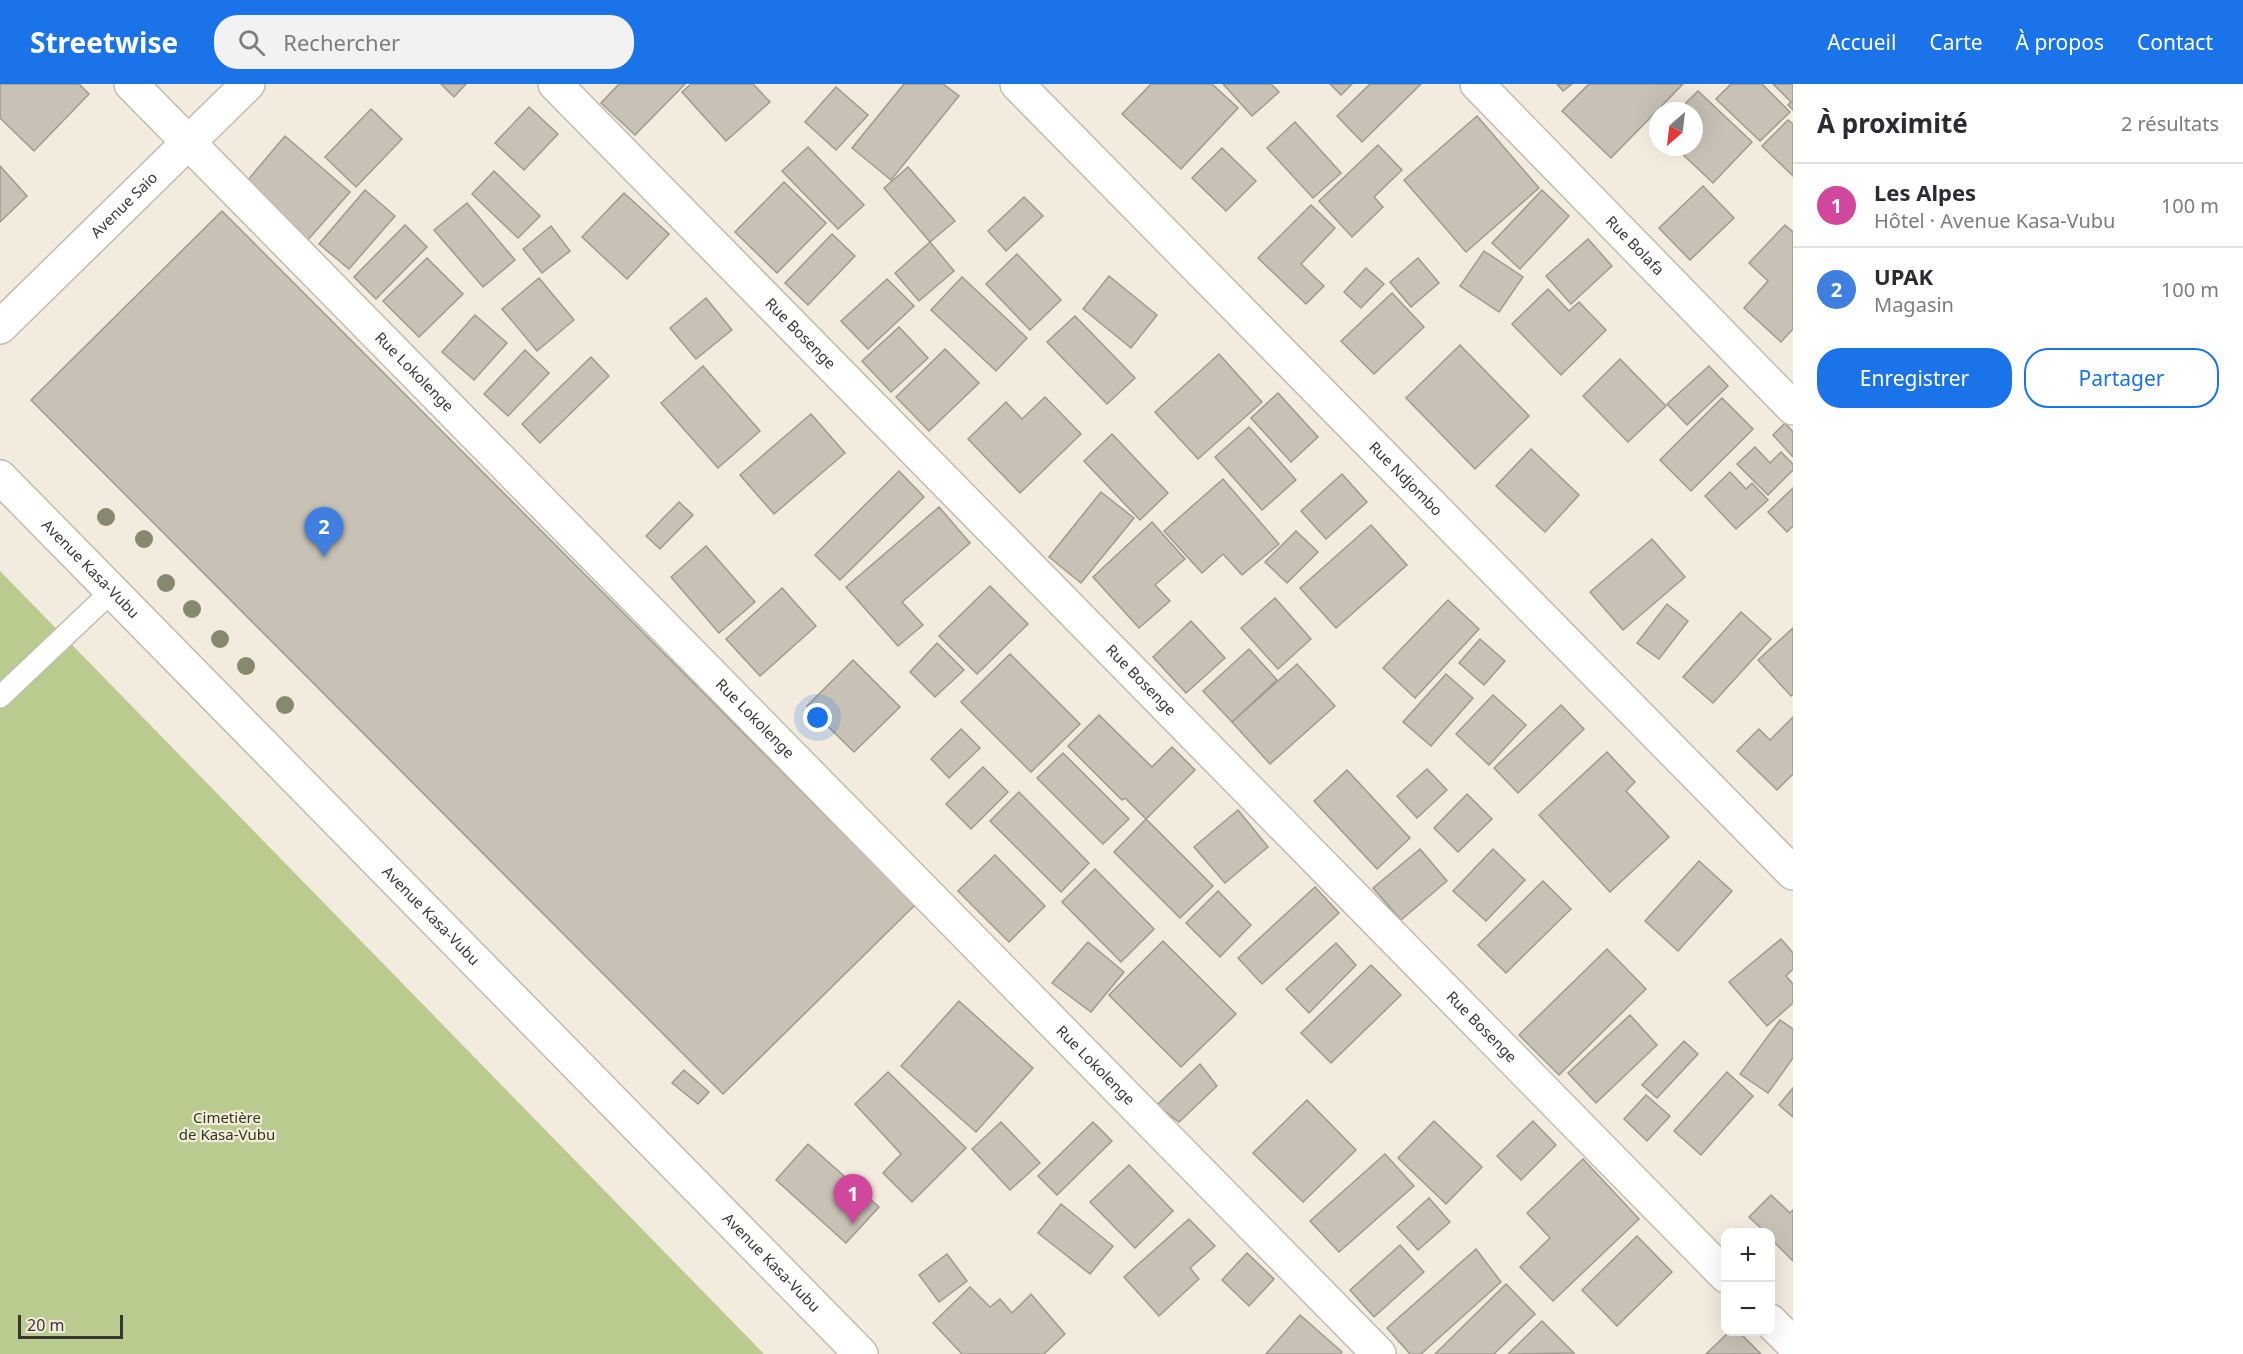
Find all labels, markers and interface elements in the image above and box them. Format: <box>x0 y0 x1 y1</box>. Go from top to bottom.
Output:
search box <box>214 15 634 69</box>
text: Streetwise <box>30 23 178 61</box>
icon: search <box>235 26 268 59</box>
text: Rechercher <box>283 27 400 57</box>
text: Accueil <box>1827 28 1896 56</box>
text: Carte <box>1929 28 1983 56</box>
text: À propos <box>2016 28 2104 56</box>
text: Contact <box>2137 28 2213 56</box>
north arrow <box>1649 102 1703 156</box>
text: À proximité <box>1817 105 1968 141</box>
text: 2 résultats <box>2121 110 2219 137</box>
street label: Avenue Saio <box>86 167 161 242</box>
text: Les Alpes <box>1874 177 1976 207</box>
text: 1 <box>1831 192 1842 219</box>
text: 100 m <box>2161 192 2219 219</box>
text: Hôtel · Avenue Kasa-Vubu <box>1874 207 2115 234</box>
street label: Rue Bolafa <box>1602 211 1669 279</box>
text: UPAK <box>1874 261 1933 291</box>
text: 2 <box>1831 276 1842 303</box>
text: 100 m <box>2161 276 2219 303</box>
text: Magasin <box>1874 291 1954 318</box>
street label: Rue Bosenge <box>761 293 841 373</box>
street label: Rue Lokolenge <box>371 327 459 416</box>
button: Enregistrer <box>1817 348 2012 408</box>
button: Partager <box>2024 348 2219 408</box>
street label: Rue Ndjombo <box>1365 437 1447 520</box>
pin: 2 <box>304 508 344 557</box>
street label: Avenue Kasa-Vubu <box>38 514 144 622</box>
street label: Rue Bosenge <box>1102 640 1181 720</box>
street label: Rue Lokolenge <box>712 674 799 762</box>
your location <box>803 703 832 732</box>
street label: Avenue Kasa-Vubu <box>378 861 485 969</box>
street label: Rue Bosenge <box>1443 986 1522 1066</box>
street label: Rue Lokolenge <box>1052 1021 1140 1109</box>
park label: Cimetière de Kasa-Vubu <box>179 1107 275 1144</box>
pin: 1 <box>834 1174 872 1224</box>
street label: Avenue Kasa-Vubu <box>719 1208 825 1316</box>
map controls <box>1721 1228 1775 1336</box>
button: + <box>1721 1228 1775 1282</box>
button: − <box>1721 1282 1775 1336</box>
scale bar <box>18 1312 123 1340</box>
text: 20 m <box>27 1314 64 1336</box>

